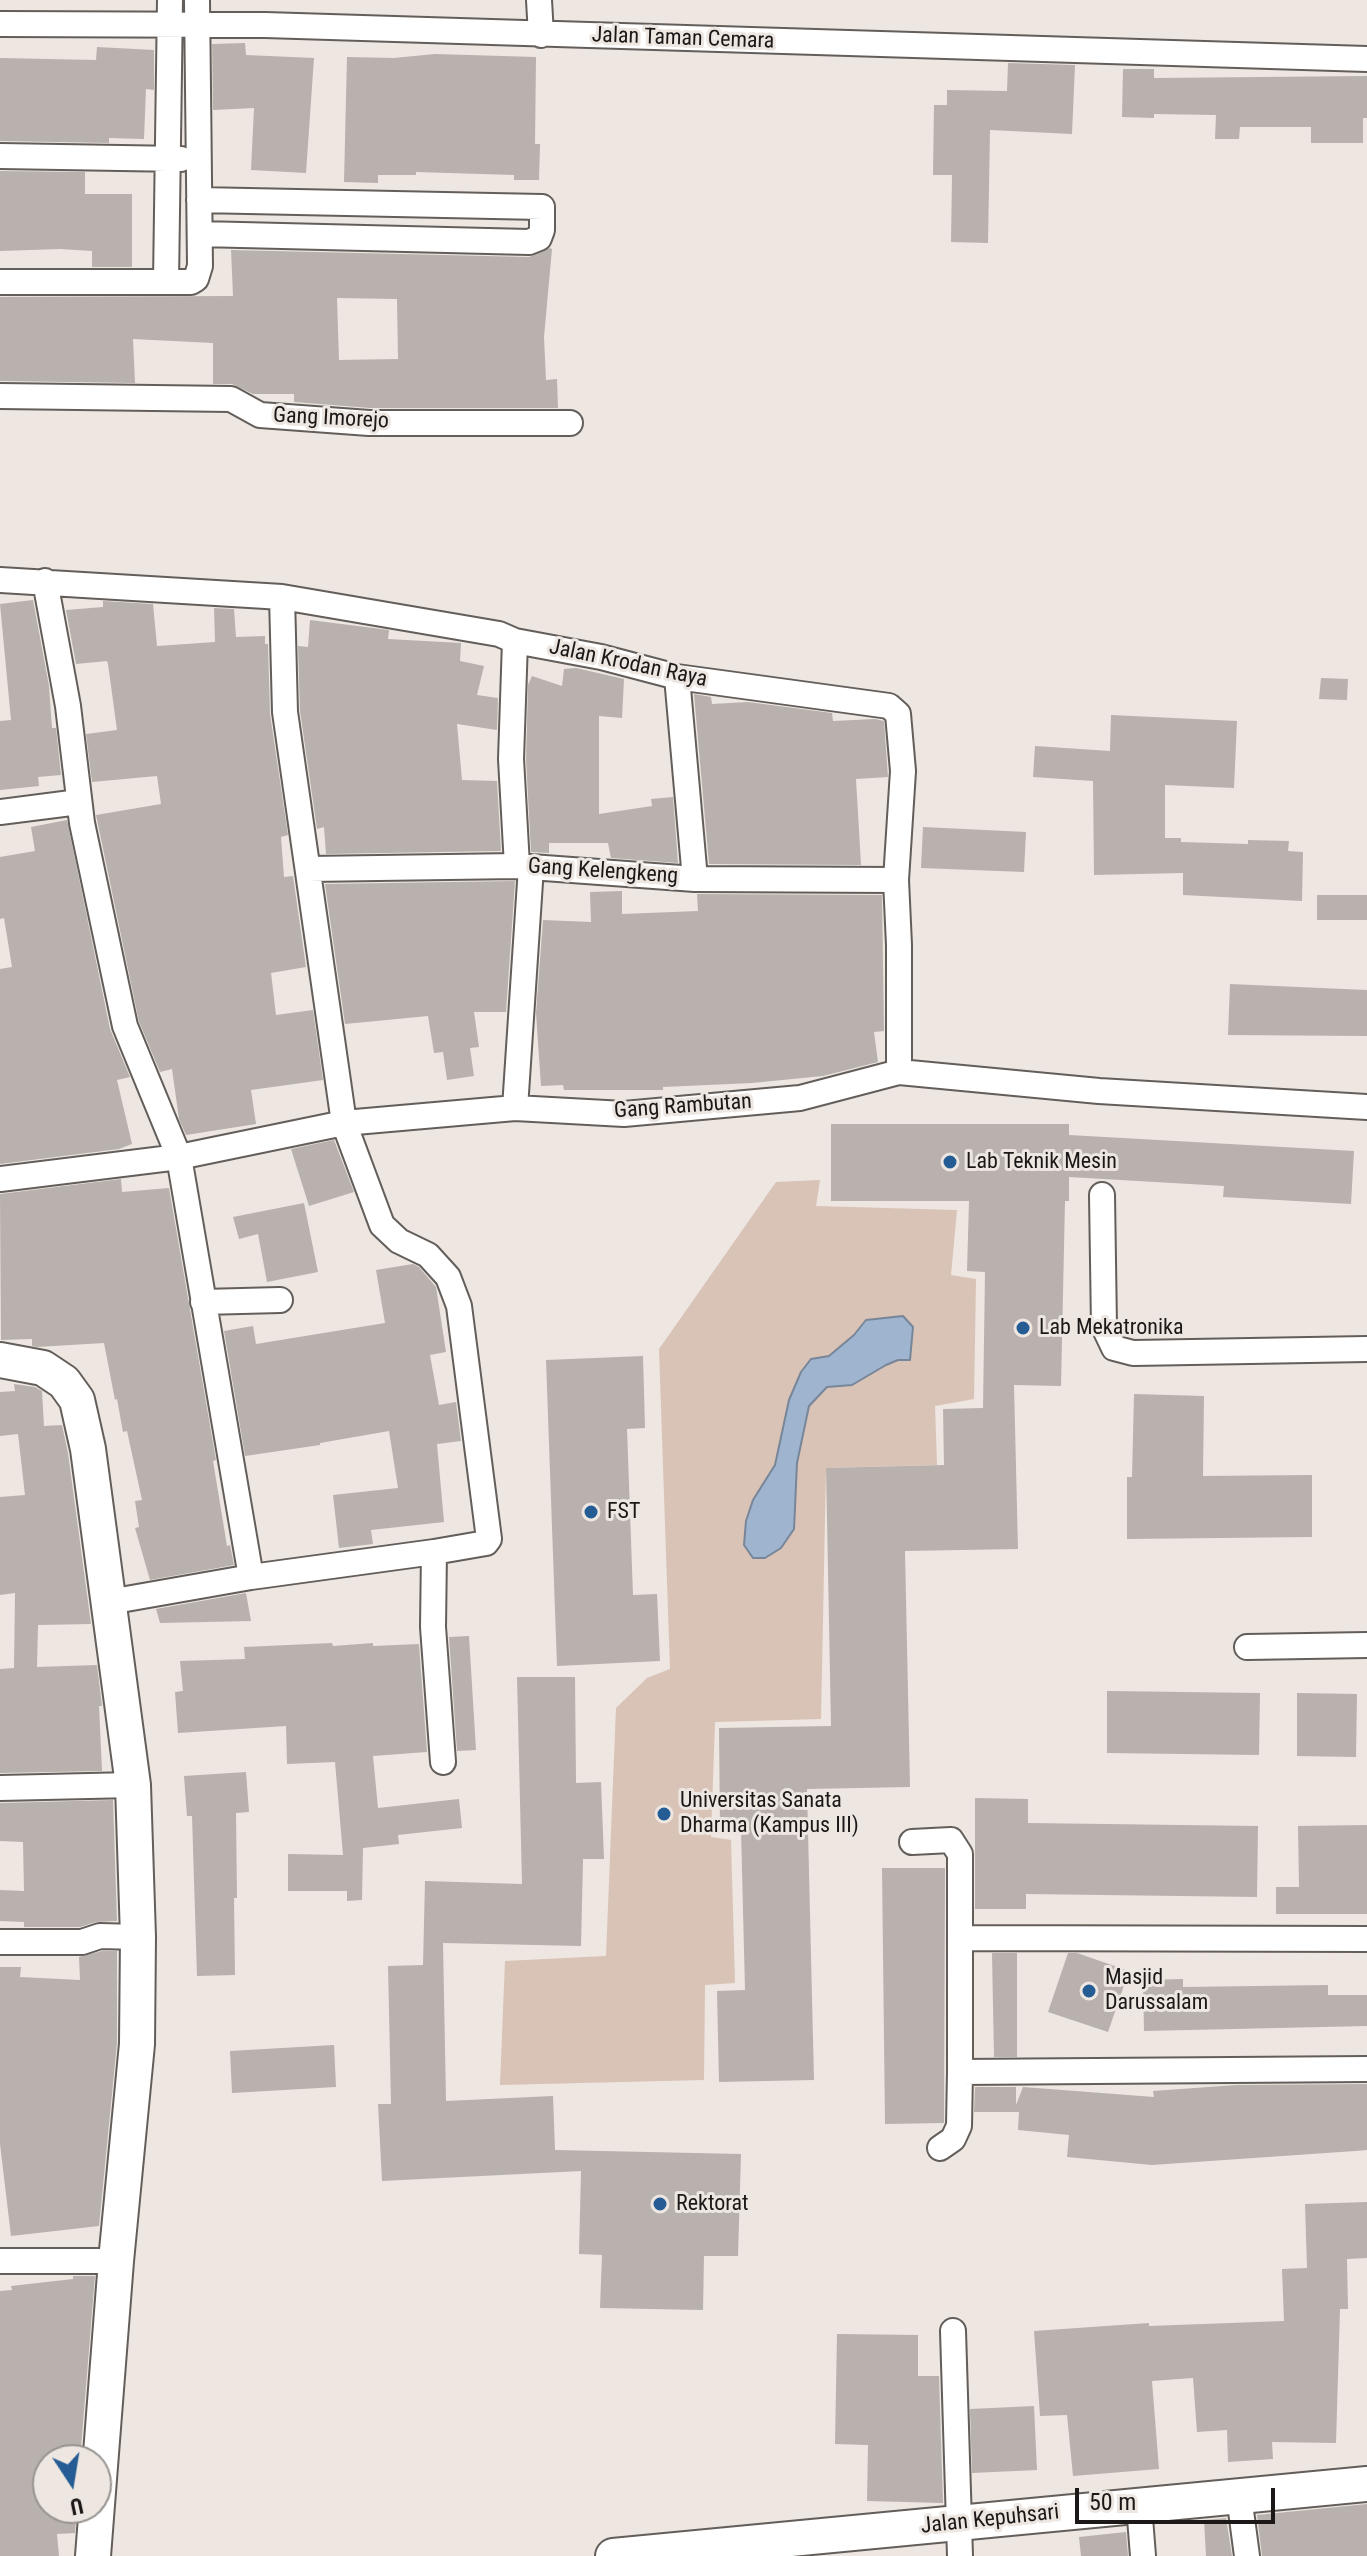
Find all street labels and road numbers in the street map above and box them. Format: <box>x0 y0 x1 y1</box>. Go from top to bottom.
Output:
street label: Jalan Taman Cemara <box>591 23 775 55</box>
street label: Gang Imorejo <box>272 403 390 435</box>
street label: Jalan Krodan Raya <box>547 634 709 694</box>
street label: Gang Kelengkeng <box>527 854 679 890</box>
street label: Gang Rambutan <box>613 1089 753 1125</box>
street label: Jalan Kepuhsari <box>920 2500 1060 2540</box>

